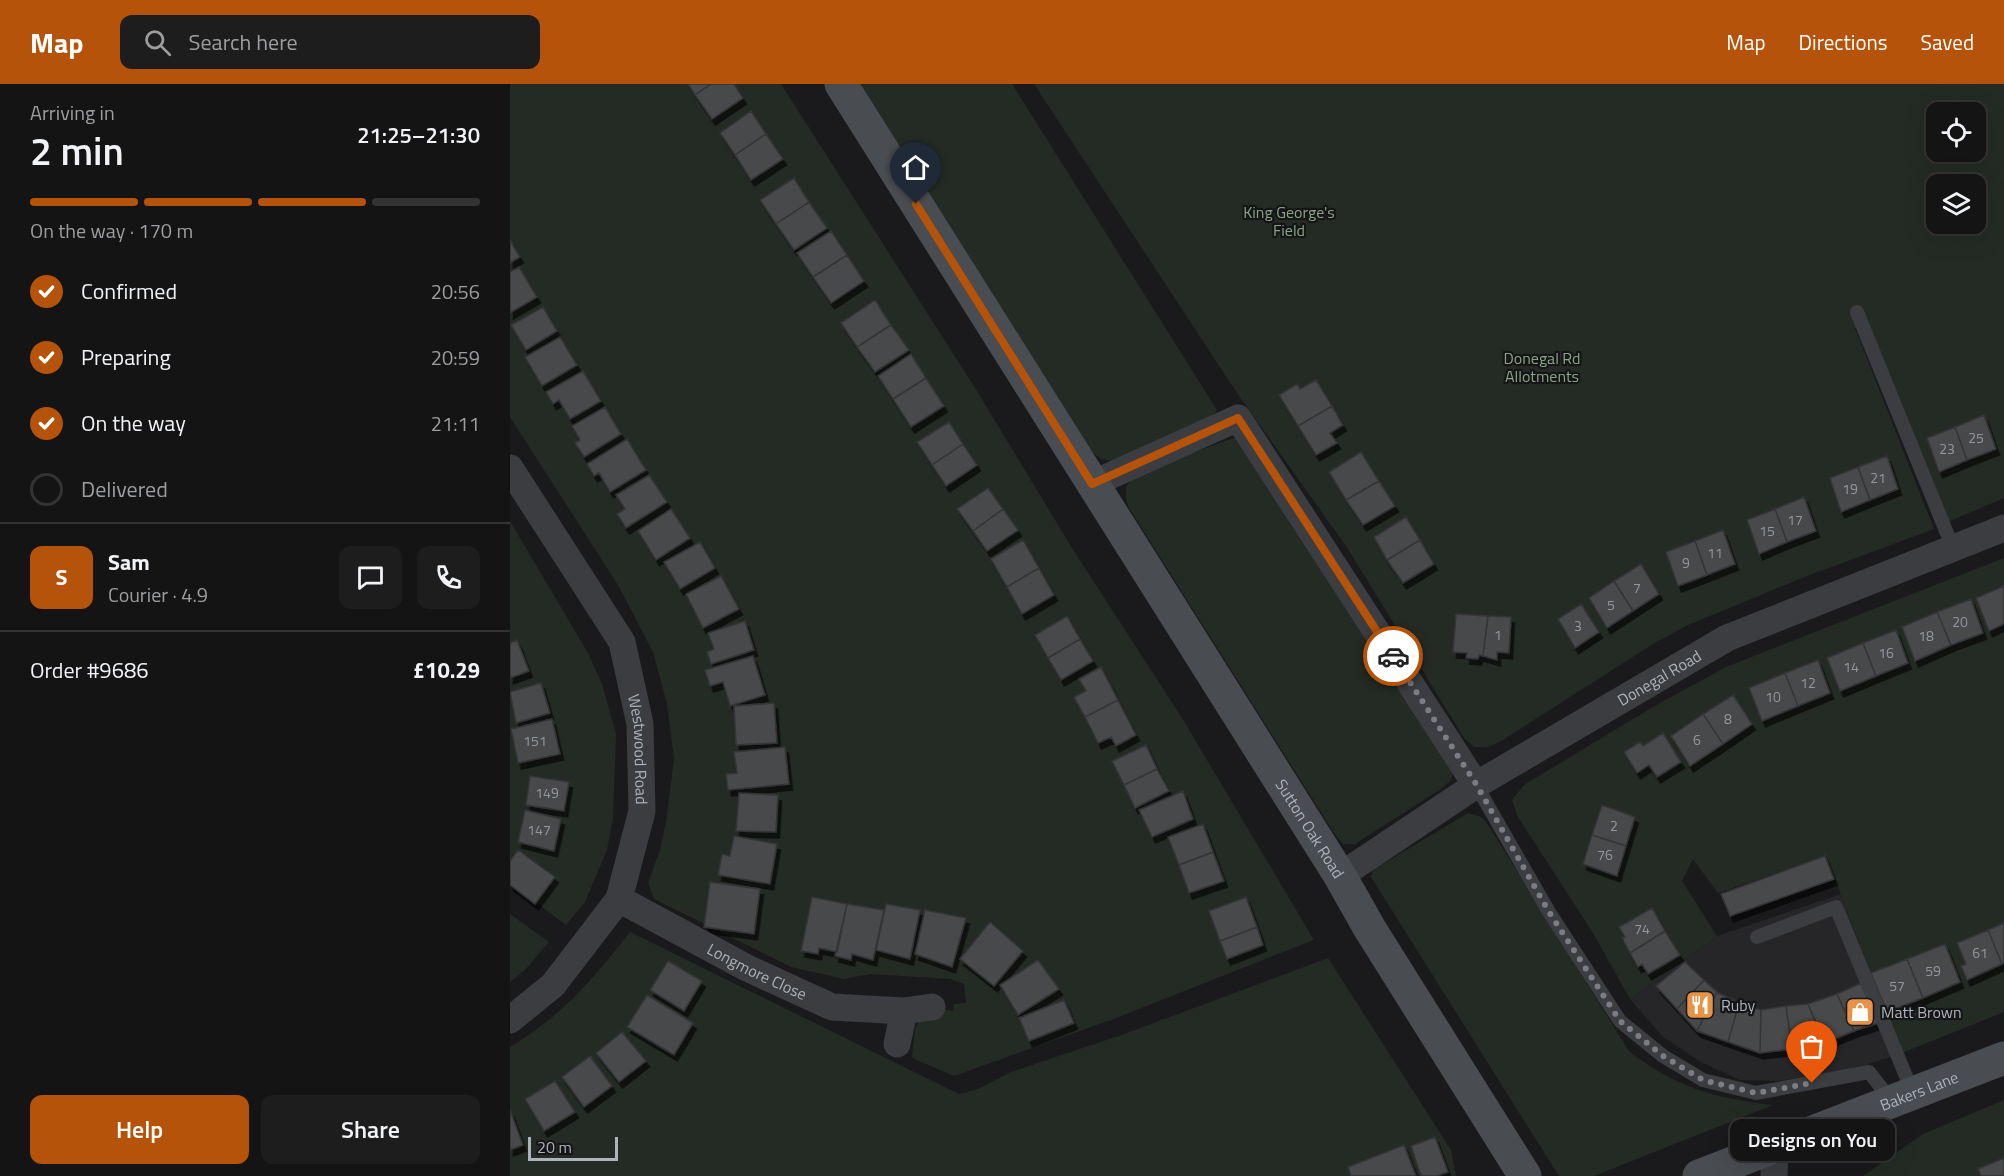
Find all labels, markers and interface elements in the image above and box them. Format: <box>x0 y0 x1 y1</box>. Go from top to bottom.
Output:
search box <box>120 15 540 69</box>
text: Map <box>30 21 84 64</box>
text: Search here <box>189 25 298 59</box>
icon: search <box>141 26 174 59</box>
text: Map <box>1726 26 1766 58</box>
text: Directions <box>1799 26 1888 58</box>
text: Saved <box>1921 26 1974 58</box>
text: Arriving in <box>30 97 115 128</box>
map controls <box>1926 102 1986 234</box>
button: locate <box>1926 102 1986 162</box>
text: 21:25–21:30 <box>357 118 480 152</box>
text: 2 min <box>30 121 124 180</box>
pin <box>890 142 941 204</box>
icon: home <box>899 151 932 184</box>
button: layers <box>1926 174 1986 234</box>
park label: King George's Field <box>1243 200 1335 242</box>
text: On the way · 170 m <box>30 215 193 246</box>
text: Confirmed <box>81 274 177 308</box>
icon: check <box>30 275 63 308</box>
text: 20:56 <box>431 276 480 307</box>
text: Preparing <box>81 340 171 374</box>
icon: check <box>30 341 63 374</box>
text: 20:59 <box>431 342 480 373</box>
park label: Donegal Rd Allotments <box>1503 346 1581 388</box>
text: On the way <box>81 406 186 440</box>
icon: check <box>30 407 63 440</box>
text: 21:11 <box>431 408 480 439</box>
house number: 25 <box>1968 427 1984 448</box>
house number: 23 <box>1939 438 1955 459</box>
house number: 21 <box>1870 467 1886 488</box>
text: Delivered <box>81 472 168 506</box>
house number: 19 <box>1842 478 1858 499</box>
house number: 17 <box>1787 509 1803 530</box>
house number: 15 <box>1759 520 1775 541</box>
house number: 11 <box>1707 542 1723 563</box>
text: Sam <box>108 545 150 579</box>
button: chat <box>339 546 402 609</box>
button: phone <box>417 546 480 609</box>
house number: 9 <box>1682 552 1690 573</box>
text: S <box>56 560 67 594</box>
house number: 7 <box>1633 577 1641 598</box>
text: Courier · 4.9 <box>108 579 208 610</box>
house number: 5 <box>1607 594 1615 615</box>
house number: 20 <box>1952 611 1968 632</box>
house number: 3 <box>1574 615 1582 636</box>
house number: 1 <box>1494 624 1502 645</box>
house number: 18 <box>1918 625 1934 646</box>
courier <box>1363 626 1423 686</box>
icon: car <box>1377 640 1410 673</box>
house number: 16 <box>1878 642 1894 663</box>
street label: Donegal Road <box>1613 644 1706 712</box>
text: Order #9686 <box>30 653 149 687</box>
text: £10.29 <box>413 653 480 687</box>
house number: 14 <box>1843 656 1859 677</box>
house number: 12 <box>1800 672 1816 693</box>
house number: 10 <box>1765 686 1781 707</box>
street label: Westwood Road <box>622 692 654 805</box>
house number: 8 <box>1724 708 1732 729</box>
house number: 6 <box>1693 729 1701 750</box>
house number: 151 <box>523 730 547 751</box>
street label: Sutton Oak Road <box>1270 774 1351 883</box>
house number: 149 <box>535 782 559 803</box>
house number: 2 <box>1610 815 1618 836</box>
house number: 147 <box>527 819 551 840</box>
house number: 76 <box>1597 844 1613 865</box>
house number: 74 <box>1634 918 1650 939</box>
street label: Longmore Close <box>703 937 811 1006</box>
house number: 61 <box>1972 942 1988 963</box>
house number: 59 <box>1925 960 1941 981</box>
house number: 57 <box>1889 975 1905 996</box>
restaurant icon: Ruby <box>1684 989 1716 1021</box>
place label: Ruby <box>1721 993 1756 1017</box>
shop icon: Matt Brown <box>1844 996 1876 1028</box>
place label: Matt Brown <box>1881 1000 1962 1024</box>
pin <box>1786 1021 1837 1083</box>
icon: bag <box>1795 1030 1828 1063</box>
street label: Bakers Lane <box>1876 1065 1962 1117</box>
button: Help <box>30 1095 249 1164</box>
button: Share <box>261 1095 480 1164</box>
callout: Designs on You <box>1730 1119 1894 1161</box>
text: Designs on You <box>1748 1124 1877 1155</box>
scale bar <box>528 1134 618 1162</box>
text: 20 m <box>537 1135 572 1159</box>

